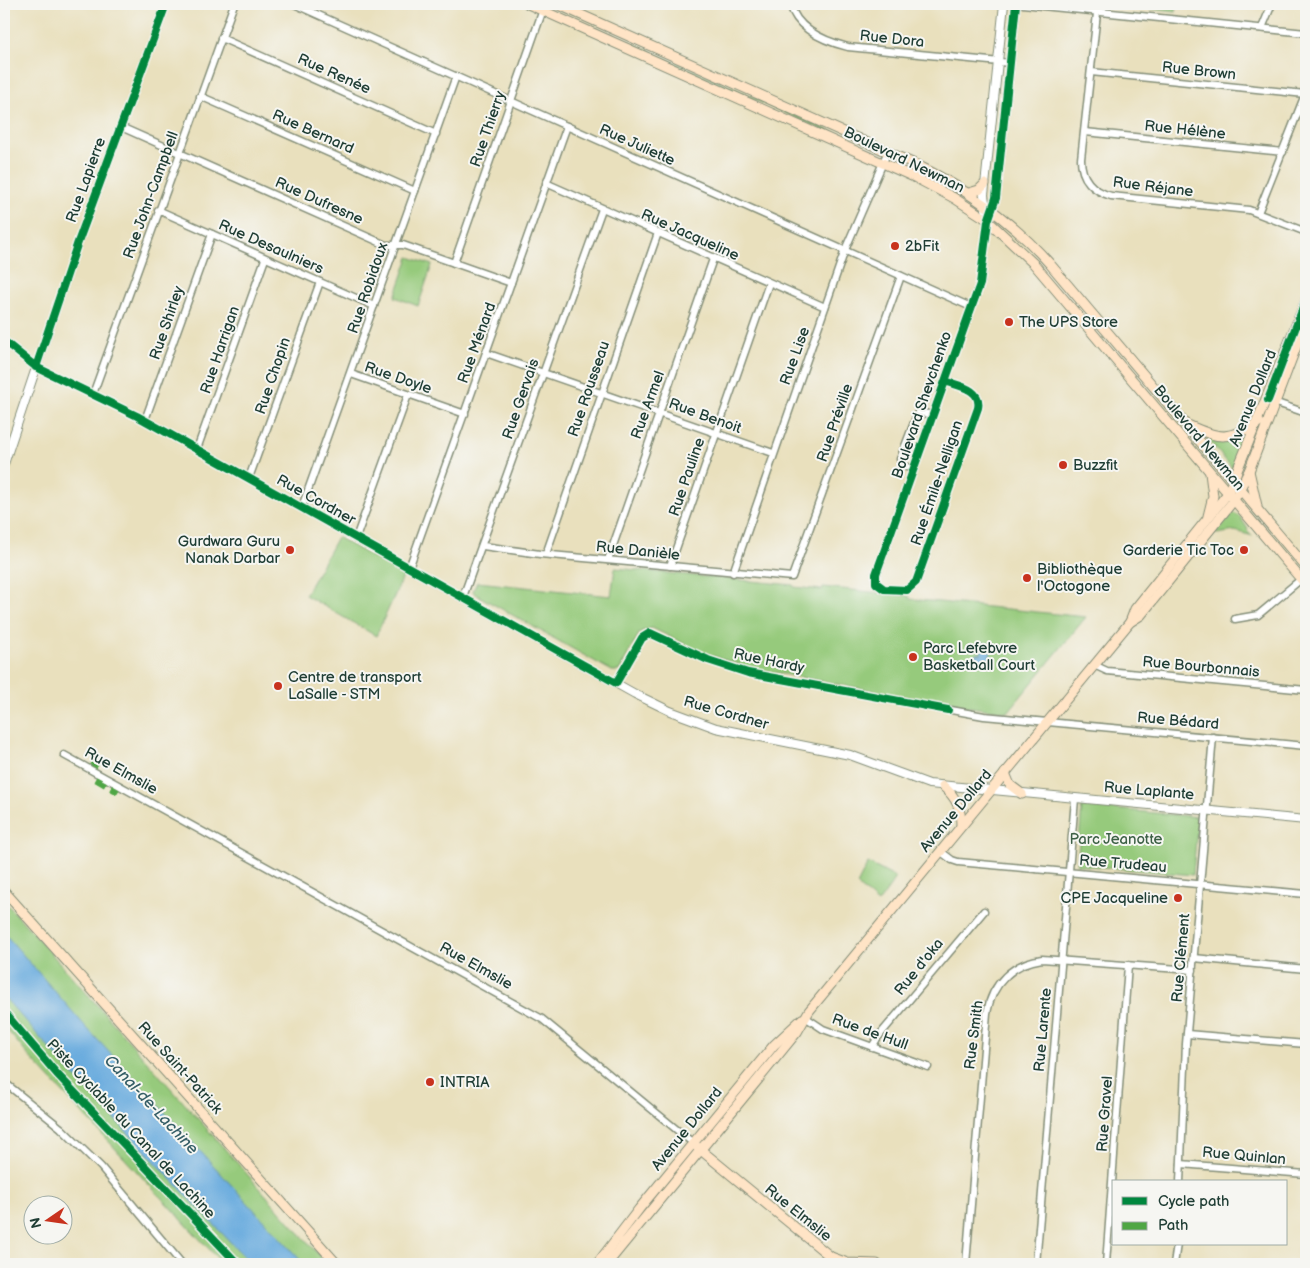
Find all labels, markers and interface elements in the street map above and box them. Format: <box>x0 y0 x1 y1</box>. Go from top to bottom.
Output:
street label: Rue Dora <box>859 26 925 52</box>
street label: Rue Renée <box>295 49 374 99</box>
street label: Rue Brown <box>1161 58 1237 84</box>
street label: Rue Thierry <box>466 88 510 170</box>
street label: Rue Bernard <box>269 106 357 158</box>
street label: Rue Hélène <box>1143 116 1227 144</box>
street label: Rue Juliette <box>596 120 678 170</box>
street label: Boulevard Newman <box>841 123 967 197</box>
street label: Rue John-Campbell <box>119 129 183 261</box>
street label: Rue Lapierre <box>62 135 110 225</box>
street label: Rue Dufresne <box>272 173 366 229</box>
street label: Rue Réjane <box>1112 173 1194 201</box>
street label: Rue Jacqueline <box>638 205 742 265</box>
street label: Rue Desaulniers <box>216 215 327 279</box>
place label: 2bFit <box>905 237 940 256</box>
street label: Rue Robidoux <box>343 240 393 336</box>
marker: 2bFit <box>889 240 901 252</box>
street label: Rue Shirley <box>146 283 189 362</box>
street label: Rue Ménard <box>454 300 500 386</box>
street label: Rue Harrigan <box>196 304 244 396</box>
place label: The UPS Store <box>1019 313 1118 332</box>
marker: The UPS Store <box>1003 316 1015 328</box>
street label: Rue Lise <box>776 324 814 388</box>
street label: Boulevard Shevchenko <box>888 329 956 481</box>
street label: Rue Chopin <box>251 335 295 417</box>
street label: Rue Rousseau <box>564 339 614 439</box>
street label: Avenue Dollard <box>1225 347 1281 449</box>
street label: Rue Gervais <box>498 356 544 442</box>
street label: Rue Doyle <box>362 358 434 398</box>
street label: Rue Armel <box>627 368 669 442</box>
street label: Rue Préville <box>813 381 857 465</box>
street label: Boulevard Newman <box>1149 381 1249 495</box>
street label: Rue Benoit <box>666 394 744 438</box>
street label: Rue Émile-Nelligan <box>907 418 967 548</box>
street label: Rue Pauline <box>665 435 709 519</box>
place label: Buzzfit <box>1073 456 1118 475</box>
marker: Buzzfit <box>1057 459 1069 471</box>
street label: Rue Cordner <box>273 470 359 530</box>
place label: Gurdwara Guru Nanak Darbar <box>178 532 281 568</box>
street label: Rue Danièle <box>595 537 681 565</box>
place label: Garderie Tic Toc <box>1123 541 1234 560</box>
marker: Gurdwara Guru Nanak Darbar <box>284 544 296 556</box>
marker: Garderie Tic Toc <box>1238 544 1250 556</box>
place label: Bibliothèque l'Octogone <box>1037 560 1122 596</box>
marker: Bibliothèque l'Octogone <box>1021 572 1033 584</box>
place label: Parc Lefebvre Basketball Court <box>923 639 1035 675</box>
street label: Rue Hardy <box>732 644 806 678</box>
marker: Parc Lefebvre Basketball Court <box>907 651 919 663</box>
street label: Rue Bourbonnais <box>1142 652 1261 682</box>
place label: Centre de transport LaSalle - STM <box>288 668 422 704</box>
marker: Centre de transport LaSalle - STM <box>272 680 284 692</box>
street label: Rue Cordner <box>681 692 771 734</box>
street label: Rue Bédard <box>1136 708 1220 734</box>
street label: Rue Elmslie <box>81 743 161 799</box>
street label: Avenue Dollard <box>916 766 996 856</box>
street label: Rue Laplante <box>1103 778 1195 804</box>
park label: Parc Jeanotte <box>1069 830 1163 849</box>
street label: Rue Trudeau <box>1078 851 1168 877</box>
place label: CPE Jacqueline <box>1061 889 1168 908</box>
marker: CPE Jacqueline <box>1172 892 1184 904</box>
street label: Rue Clément <box>1168 912 1194 1003</box>
street label: Rue d'oka <box>890 935 948 999</box>
street label: Rue Elmslie <box>436 938 516 994</box>
street label: Rue Larente <box>1030 987 1056 1073</box>
street label: Rue Smith <box>960 999 988 1071</box>
street label: Rue de Hull <box>829 1009 911 1055</box>
street label: Rue Saint-Patrick <box>134 1018 227 1118</box>
street label: Piste Cyclable du Canal de Lachine <box>43 1035 219 1223</box>
water label: Canal-de-Lachine <box>100 1051 202 1159</box>
place label: INTRIA <box>440 1073 490 1092</box>
street label: Rue Gravel <box>1093 1075 1117 1153</box>
marker: INTRIA <box>424 1076 436 1088</box>
street label: Avenue Dollard <box>647 1083 727 1175</box>
street label: Rue Quinlan <box>1201 1143 1287 1169</box>
street label: Rue Elmslie <box>761 1180 835 1246</box>
legend <box>1112 1180 1288 1246</box>
text: Cycle path <box>1158 1192 1229 1211</box>
north arrow <box>22 1196 72 1246</box>
text: N <box>26 1216 45 1230</box>
text: Path <box>1158 1216 1188 1235</box>

